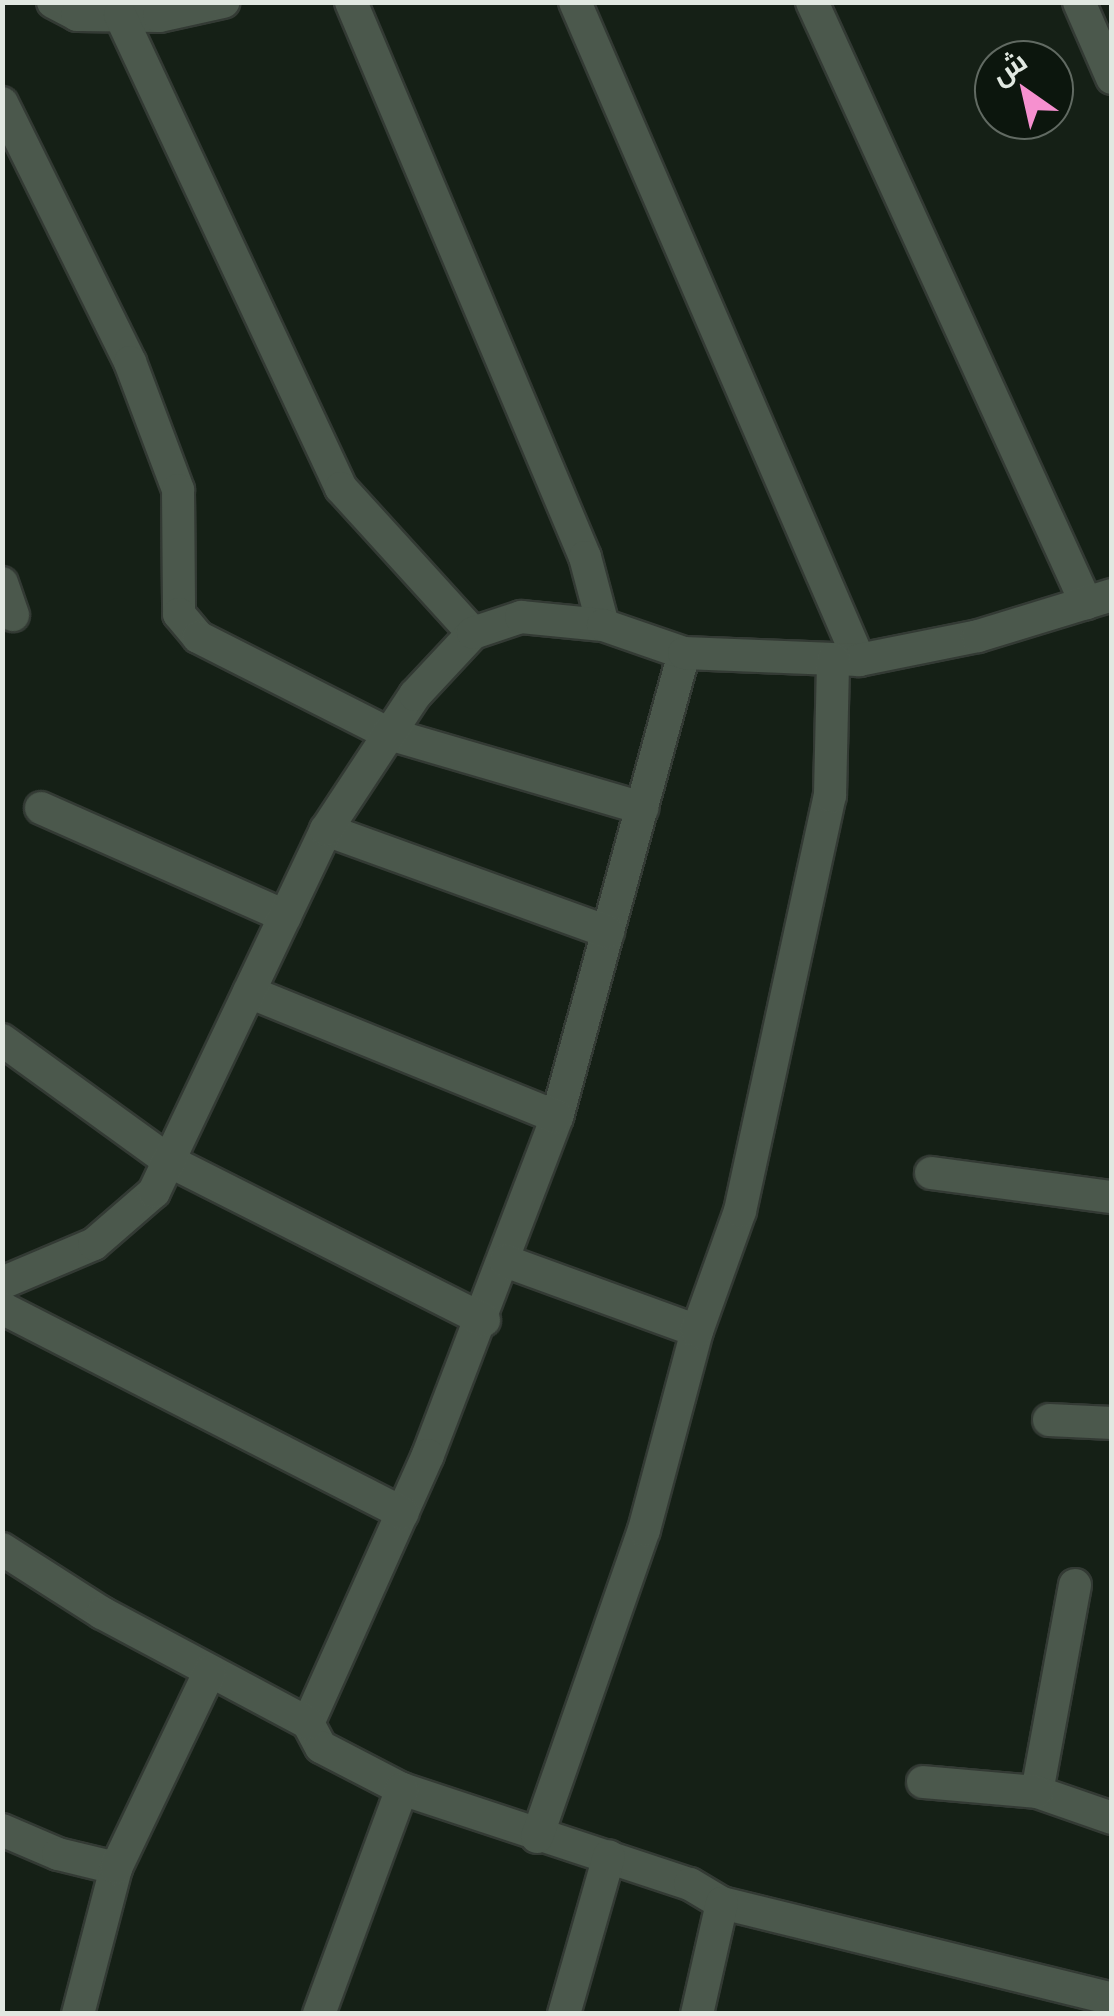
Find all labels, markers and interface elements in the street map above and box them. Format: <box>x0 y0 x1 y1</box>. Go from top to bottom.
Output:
north arrow <box>974 40 1074 140</box>
text: ش <box>984 43 1033 91</box>

